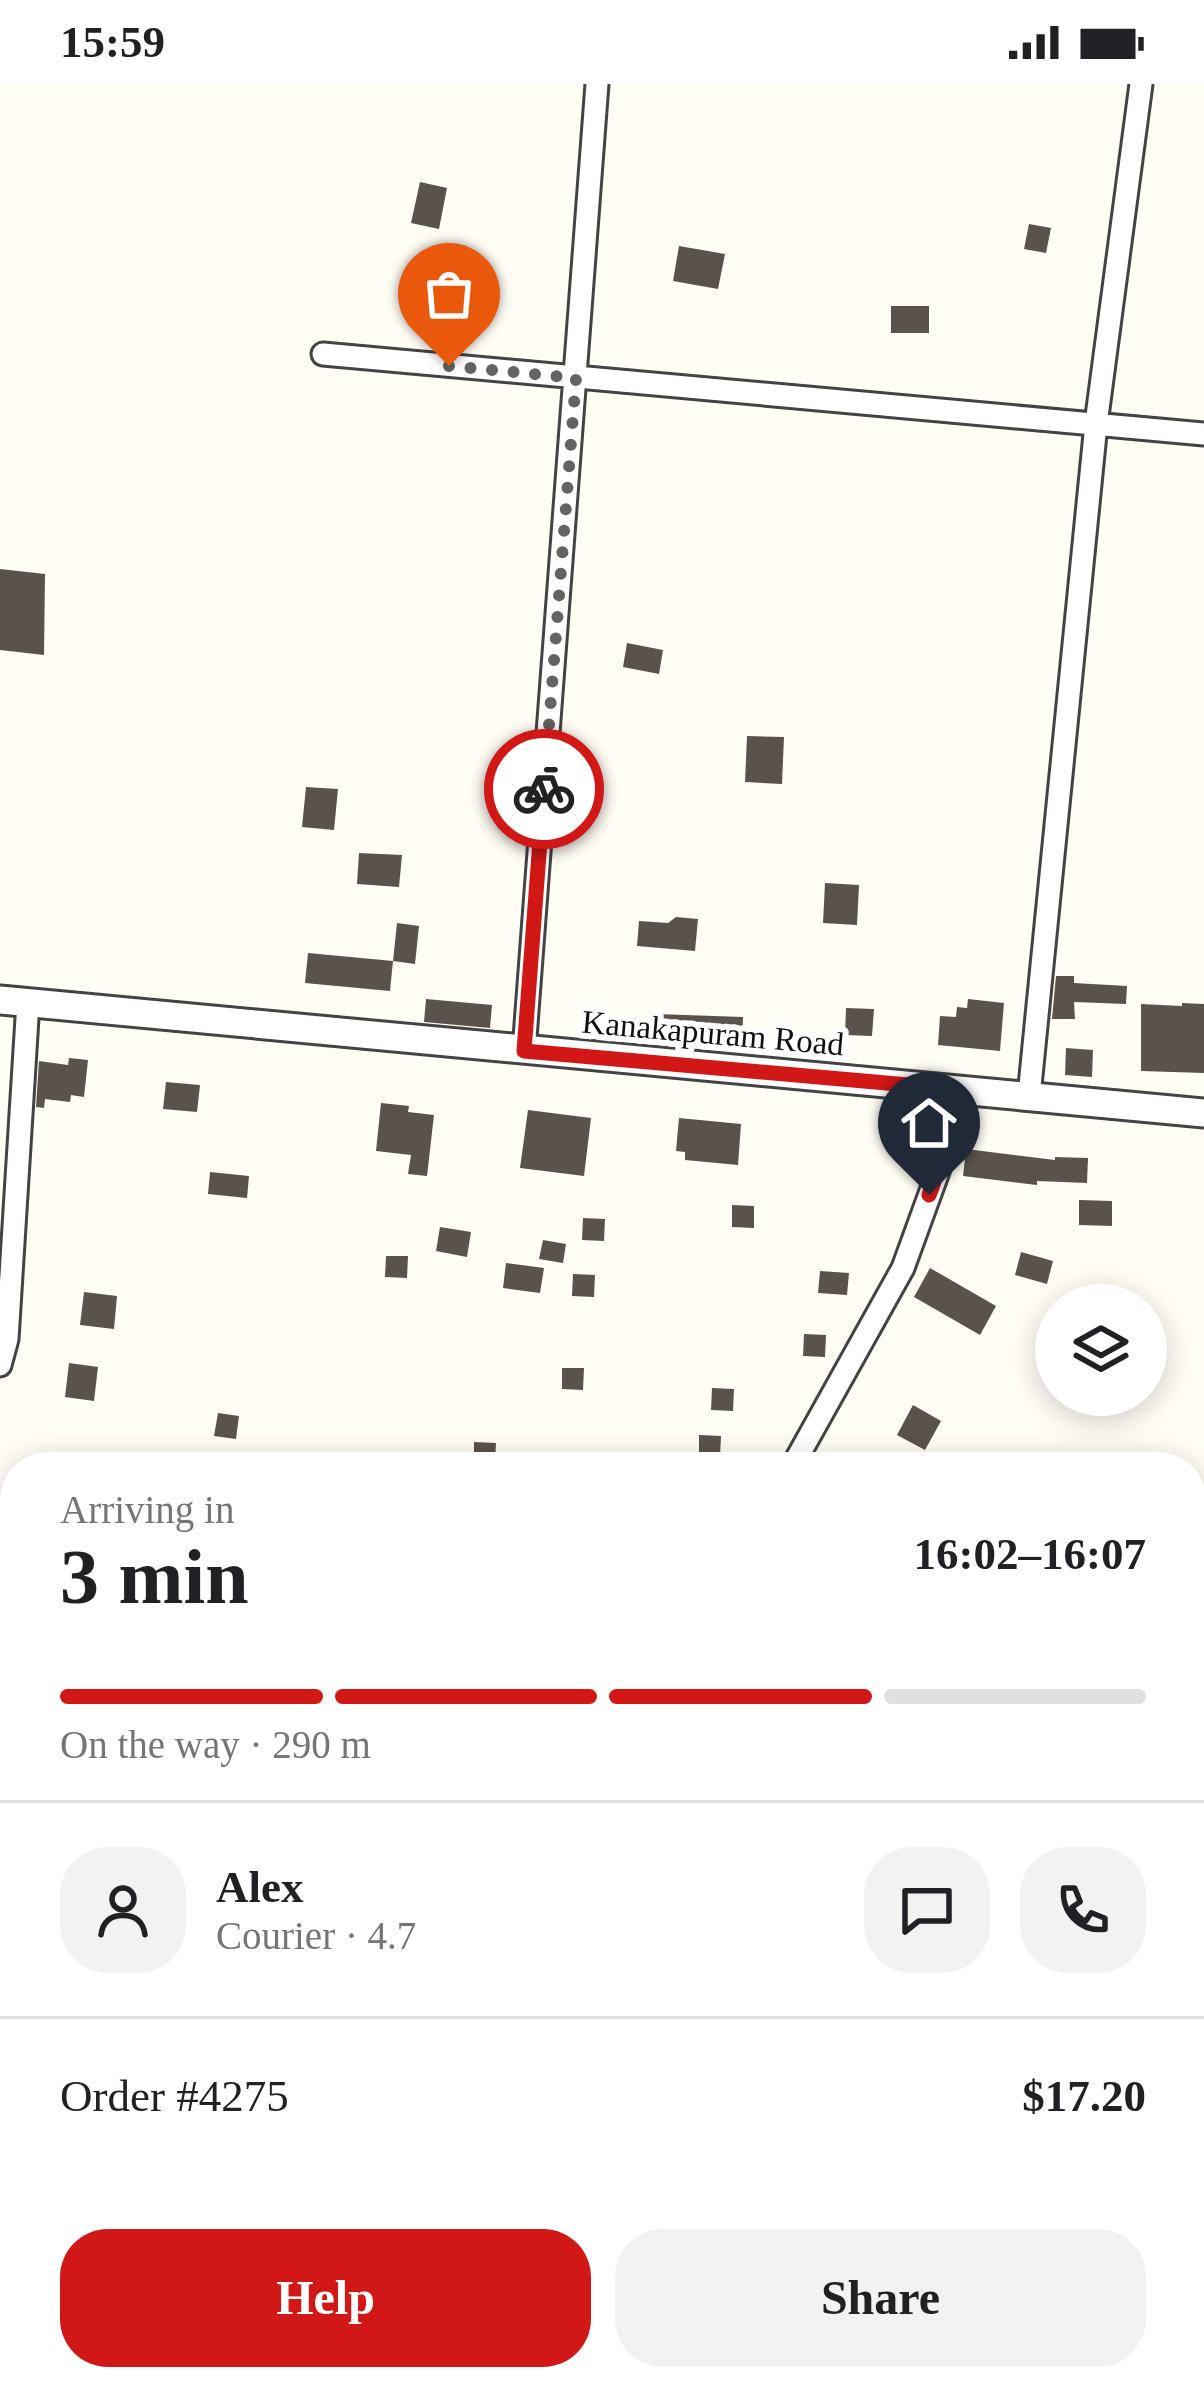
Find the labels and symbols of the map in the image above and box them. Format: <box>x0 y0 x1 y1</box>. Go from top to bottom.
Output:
pin <box>398 243 500 366</box>
courier <box>484 729 604 849</box>
street label: Kanakapuram Road <box>580 1004 846 1062</box>
pin <box>878 1072 980 1195</box>

